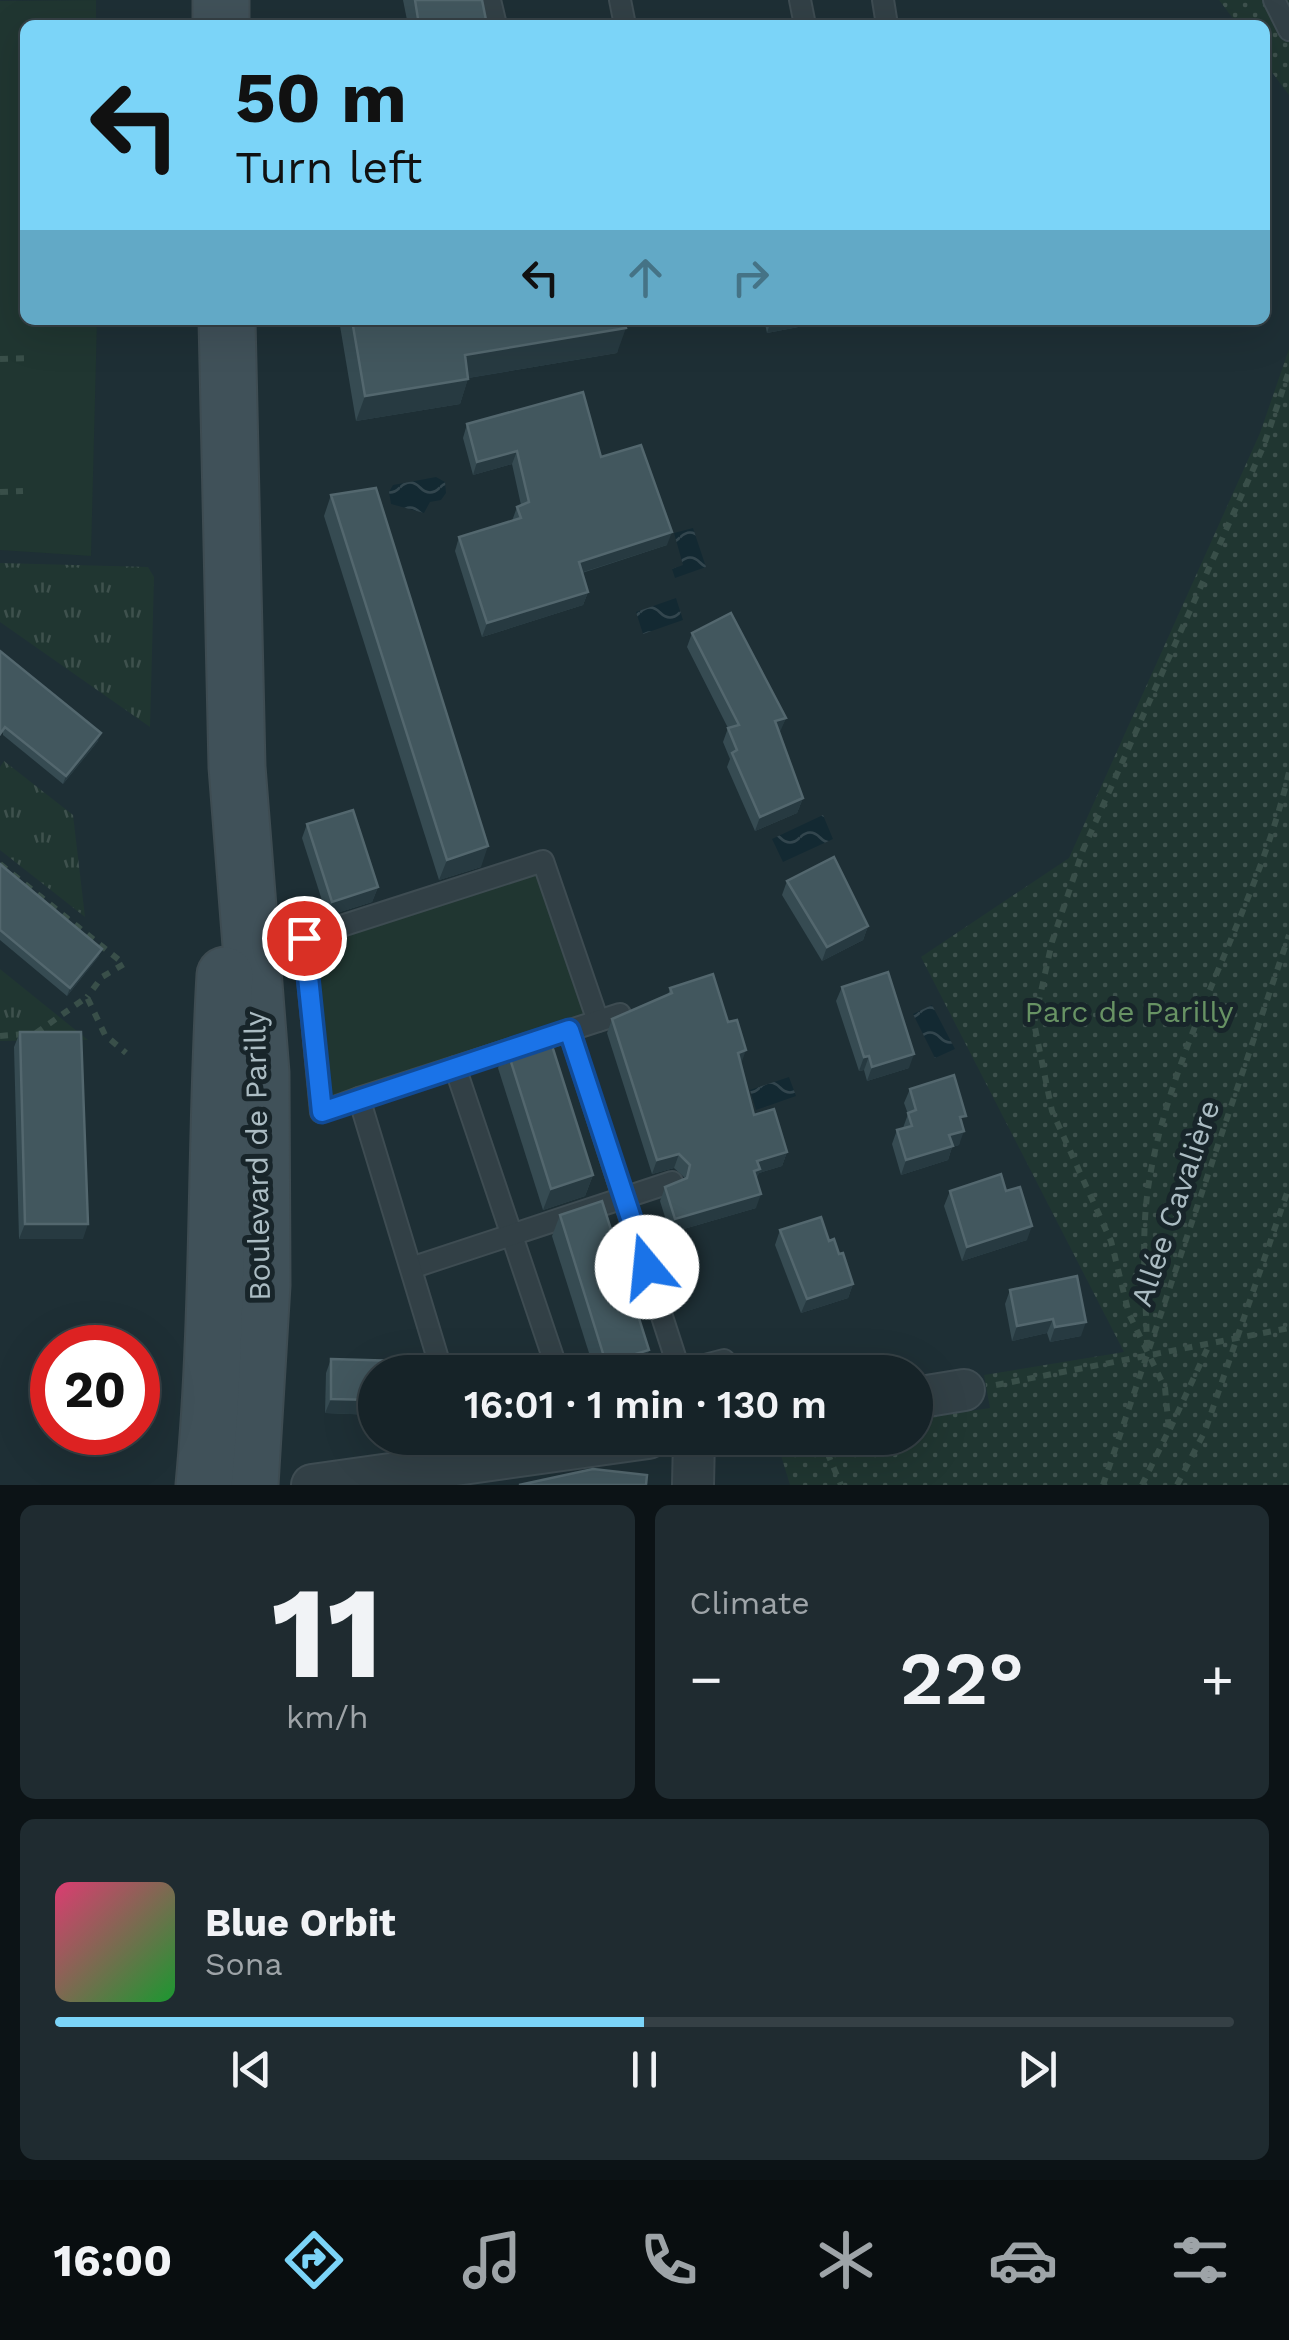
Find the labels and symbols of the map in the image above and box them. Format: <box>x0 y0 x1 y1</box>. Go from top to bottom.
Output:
pin <box>262 896 347 981</box>
park label: Parc de Parilly <box>1024 994 1234 1029</box>
street label: Boulevard de Parilly <box>237 1010 277 1301</box>
street label: Allée Cavalière <box>1123 1095 1227 1311</box>
position arrow <box>595 1215 699 1319</box>
speed limit sign: 20 <box>30 1325 160 1455</box>

